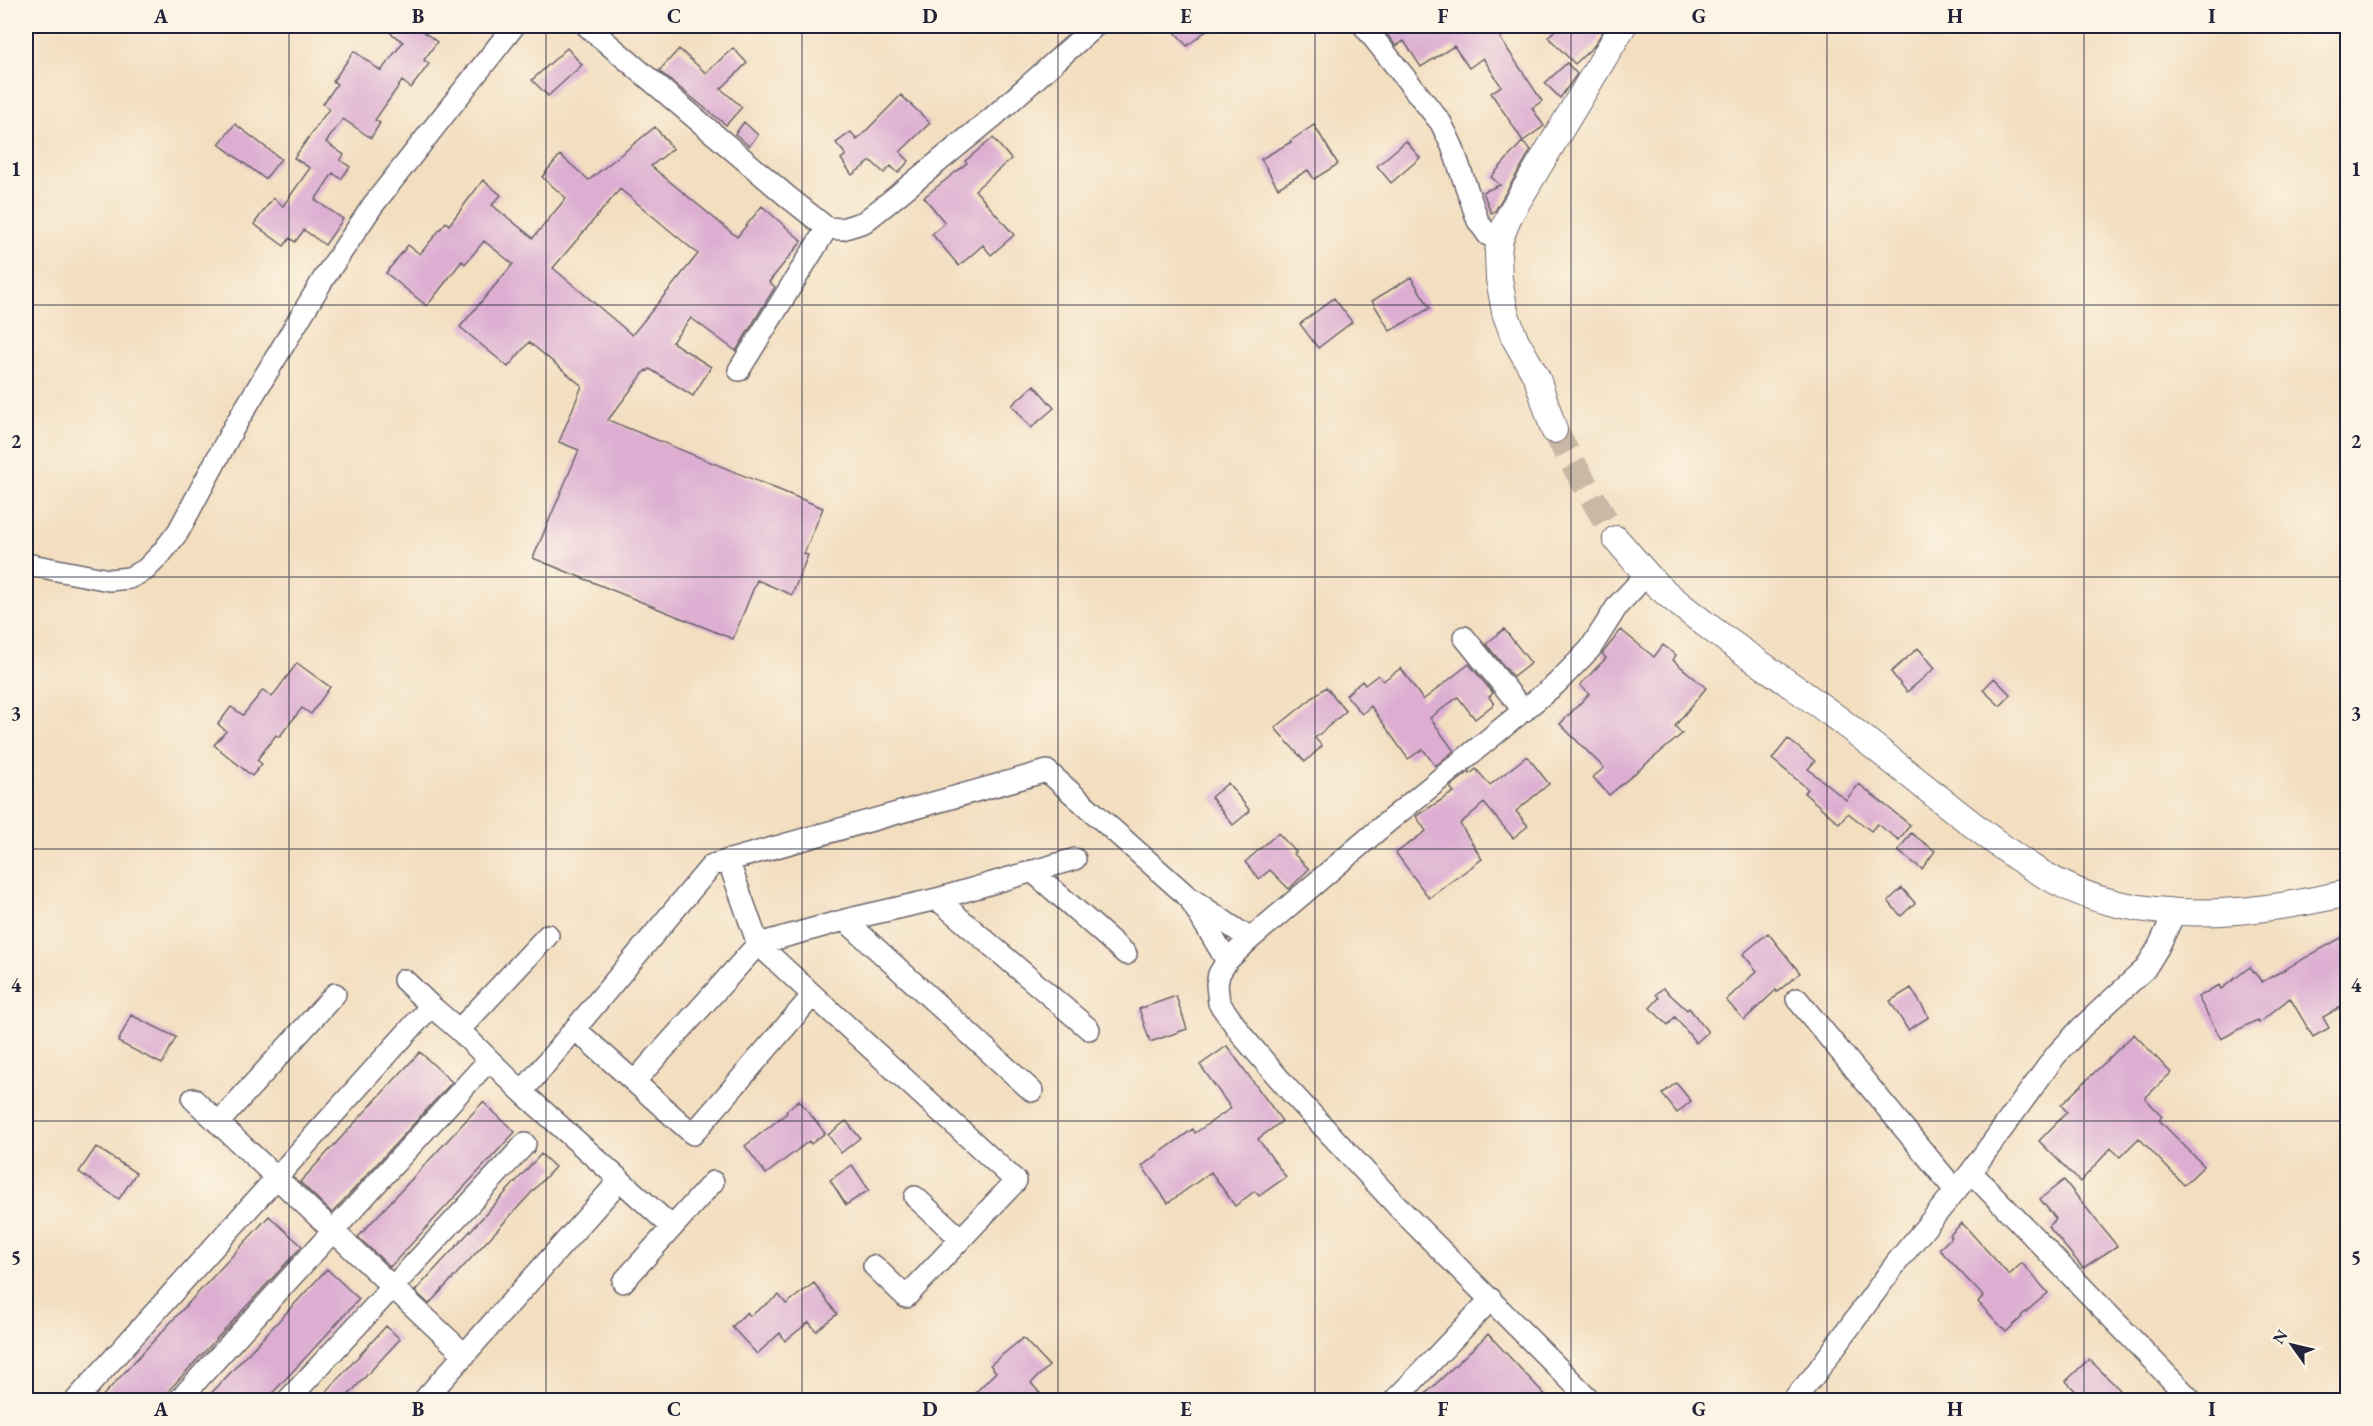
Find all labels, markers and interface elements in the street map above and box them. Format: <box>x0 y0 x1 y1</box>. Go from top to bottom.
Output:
text: A <box>153 3 169 29</box>
text: B <box>412 3 424 29</box>
text: C <box>667 3 681 29</box>
text: D <box>922 3 938 29</box>
text: E <box>1180 3 1192 29</box>
text: F <box>1438 3 1449 29</box>
text: G <box>1692 3 1706 29</box>
text: H <box>1947 3 1963 29</box>
text: I <box>2208 3 2216 29</box>
text: 1 <box>11 156 21 182</box>
text: 1 <box>2351 156 2361 182</box>
text: 2 <box>11 428 22 454</box>
text: 2 <box>2351 428 2362 454</box>
text: 3 <box>11 700 21 726</box>
text: 3 <box>2351 700 2361 726</box>
text: 4 <box>11 972 22 998</box>
text: 4 <box>2351 972 2362 998</box>
text: 5 <box>11 1244 21 1270</box>
text: 5 <box>2351 1244 2361 1270</box>
north arrow <box>2262 1315 2322 1375</box>
text: N <box>2268 1326 2292 1348</box>
text: A <box>153 1396 169 1422</box>
text: B <box>412 1396 424 1422</box>
text: C <box>667 1396 681 1422</box>
text: D <box>922 1396 938 1422</box>
text: E <box>1180 1396 1192 1422</box>
text: F <box>1438 1396 1449 1422</box>
text: G <box>1692 1396 1706 1422</box>
text: H <box>1947 1396 1963 1422</box>
text: I <box>2208 1396 2216 1422</box>

